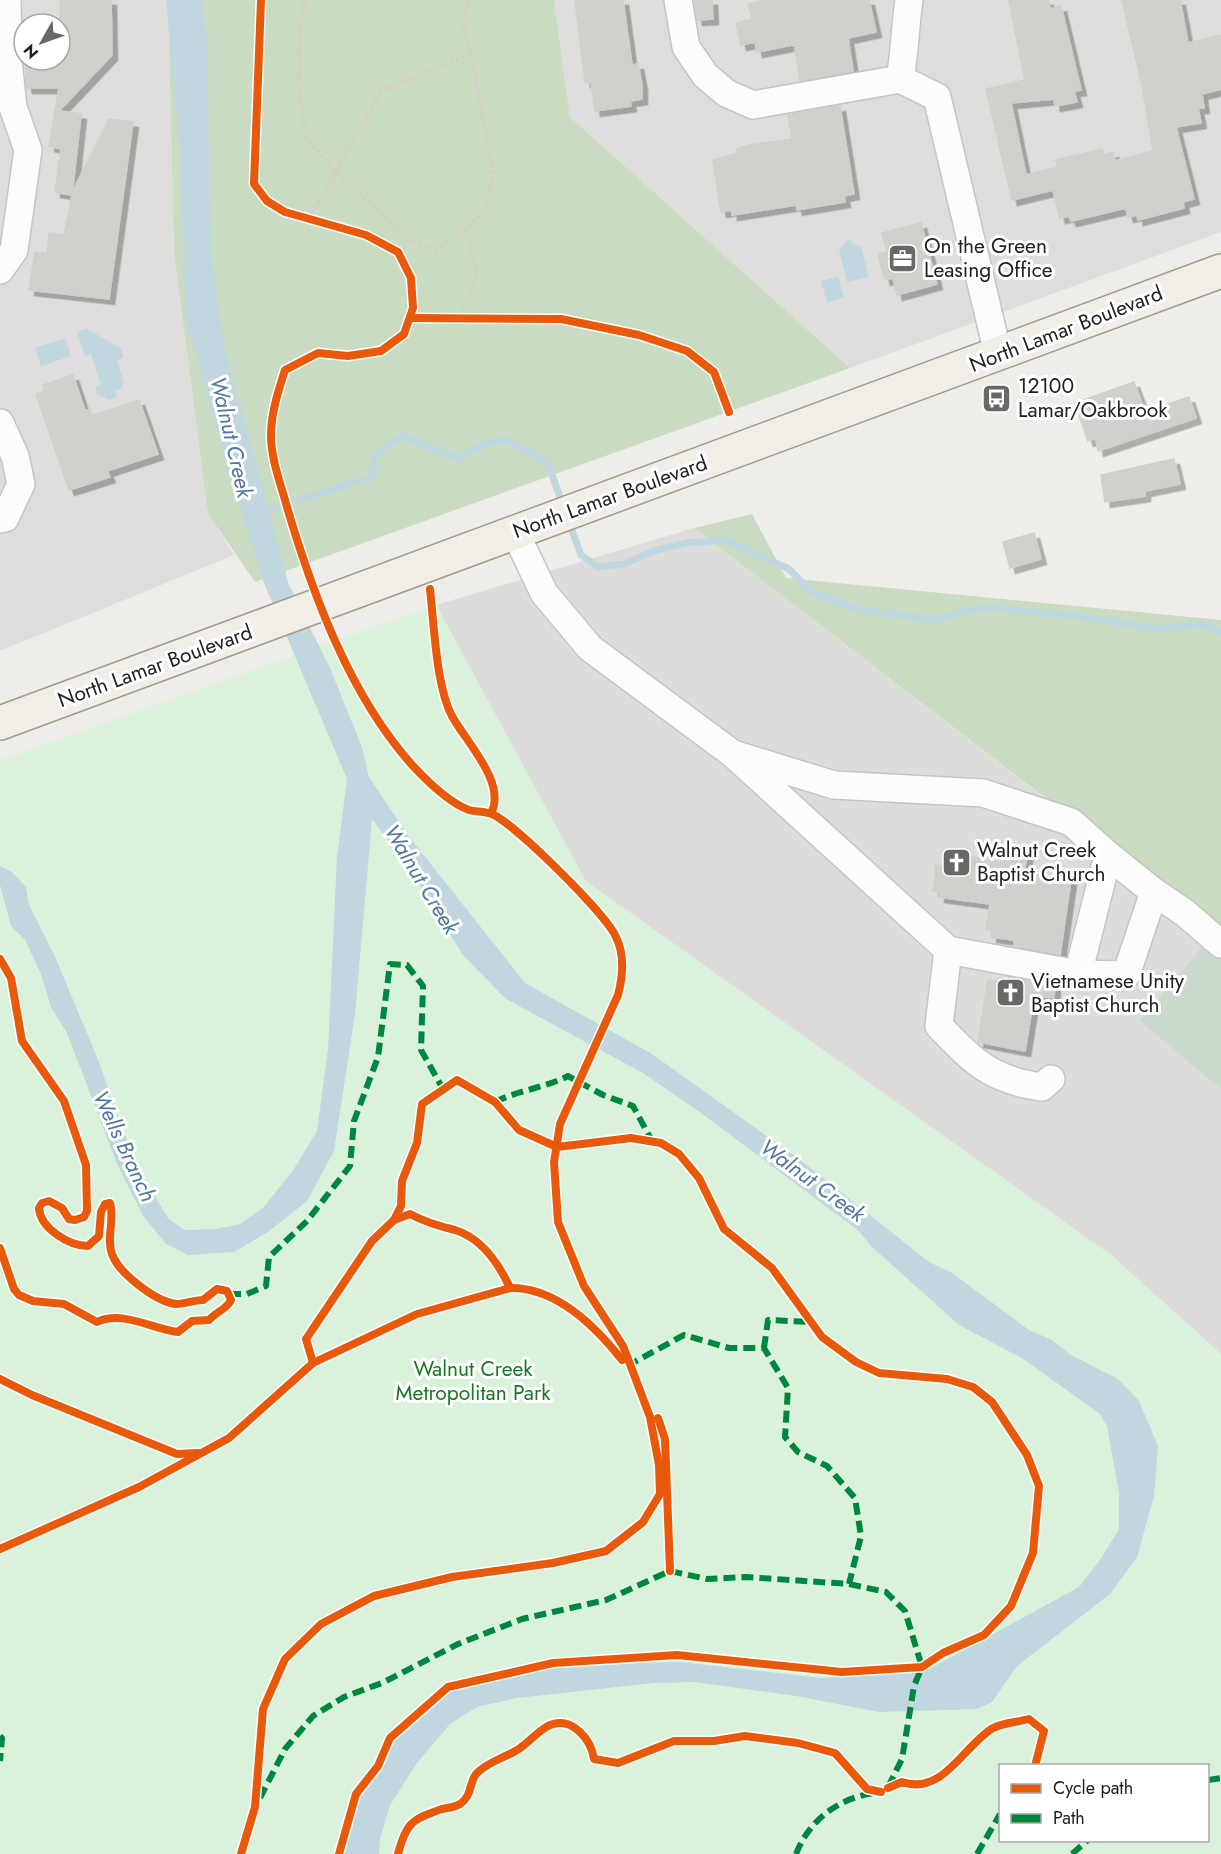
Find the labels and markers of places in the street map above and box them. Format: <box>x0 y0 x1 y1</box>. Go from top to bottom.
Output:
place label: On the Green Leasing Office <box>924 231 1053 285</box>
office icon: On the Green Leasing Office <box>887 242 919 274</box>
place label: 12100 Lamar/Oakbrook <box>1018 371 1168 425</box>
bus stop icon: 12100 Lamar/Oakbrook <box>981 382 1013 414</box>
place label: Walnut Creek Baptist Church <box>977 835 1105 889</box>
church icon: Walnut Creek Baptist Church <box>940 846 972 878</box>
place label: Vietnamese Unity Baptist Church <box>1031 966 1185 1020</box>
church icon: Vietnamese Unity Baptist Church <box>994 977 1026 1009</box>

